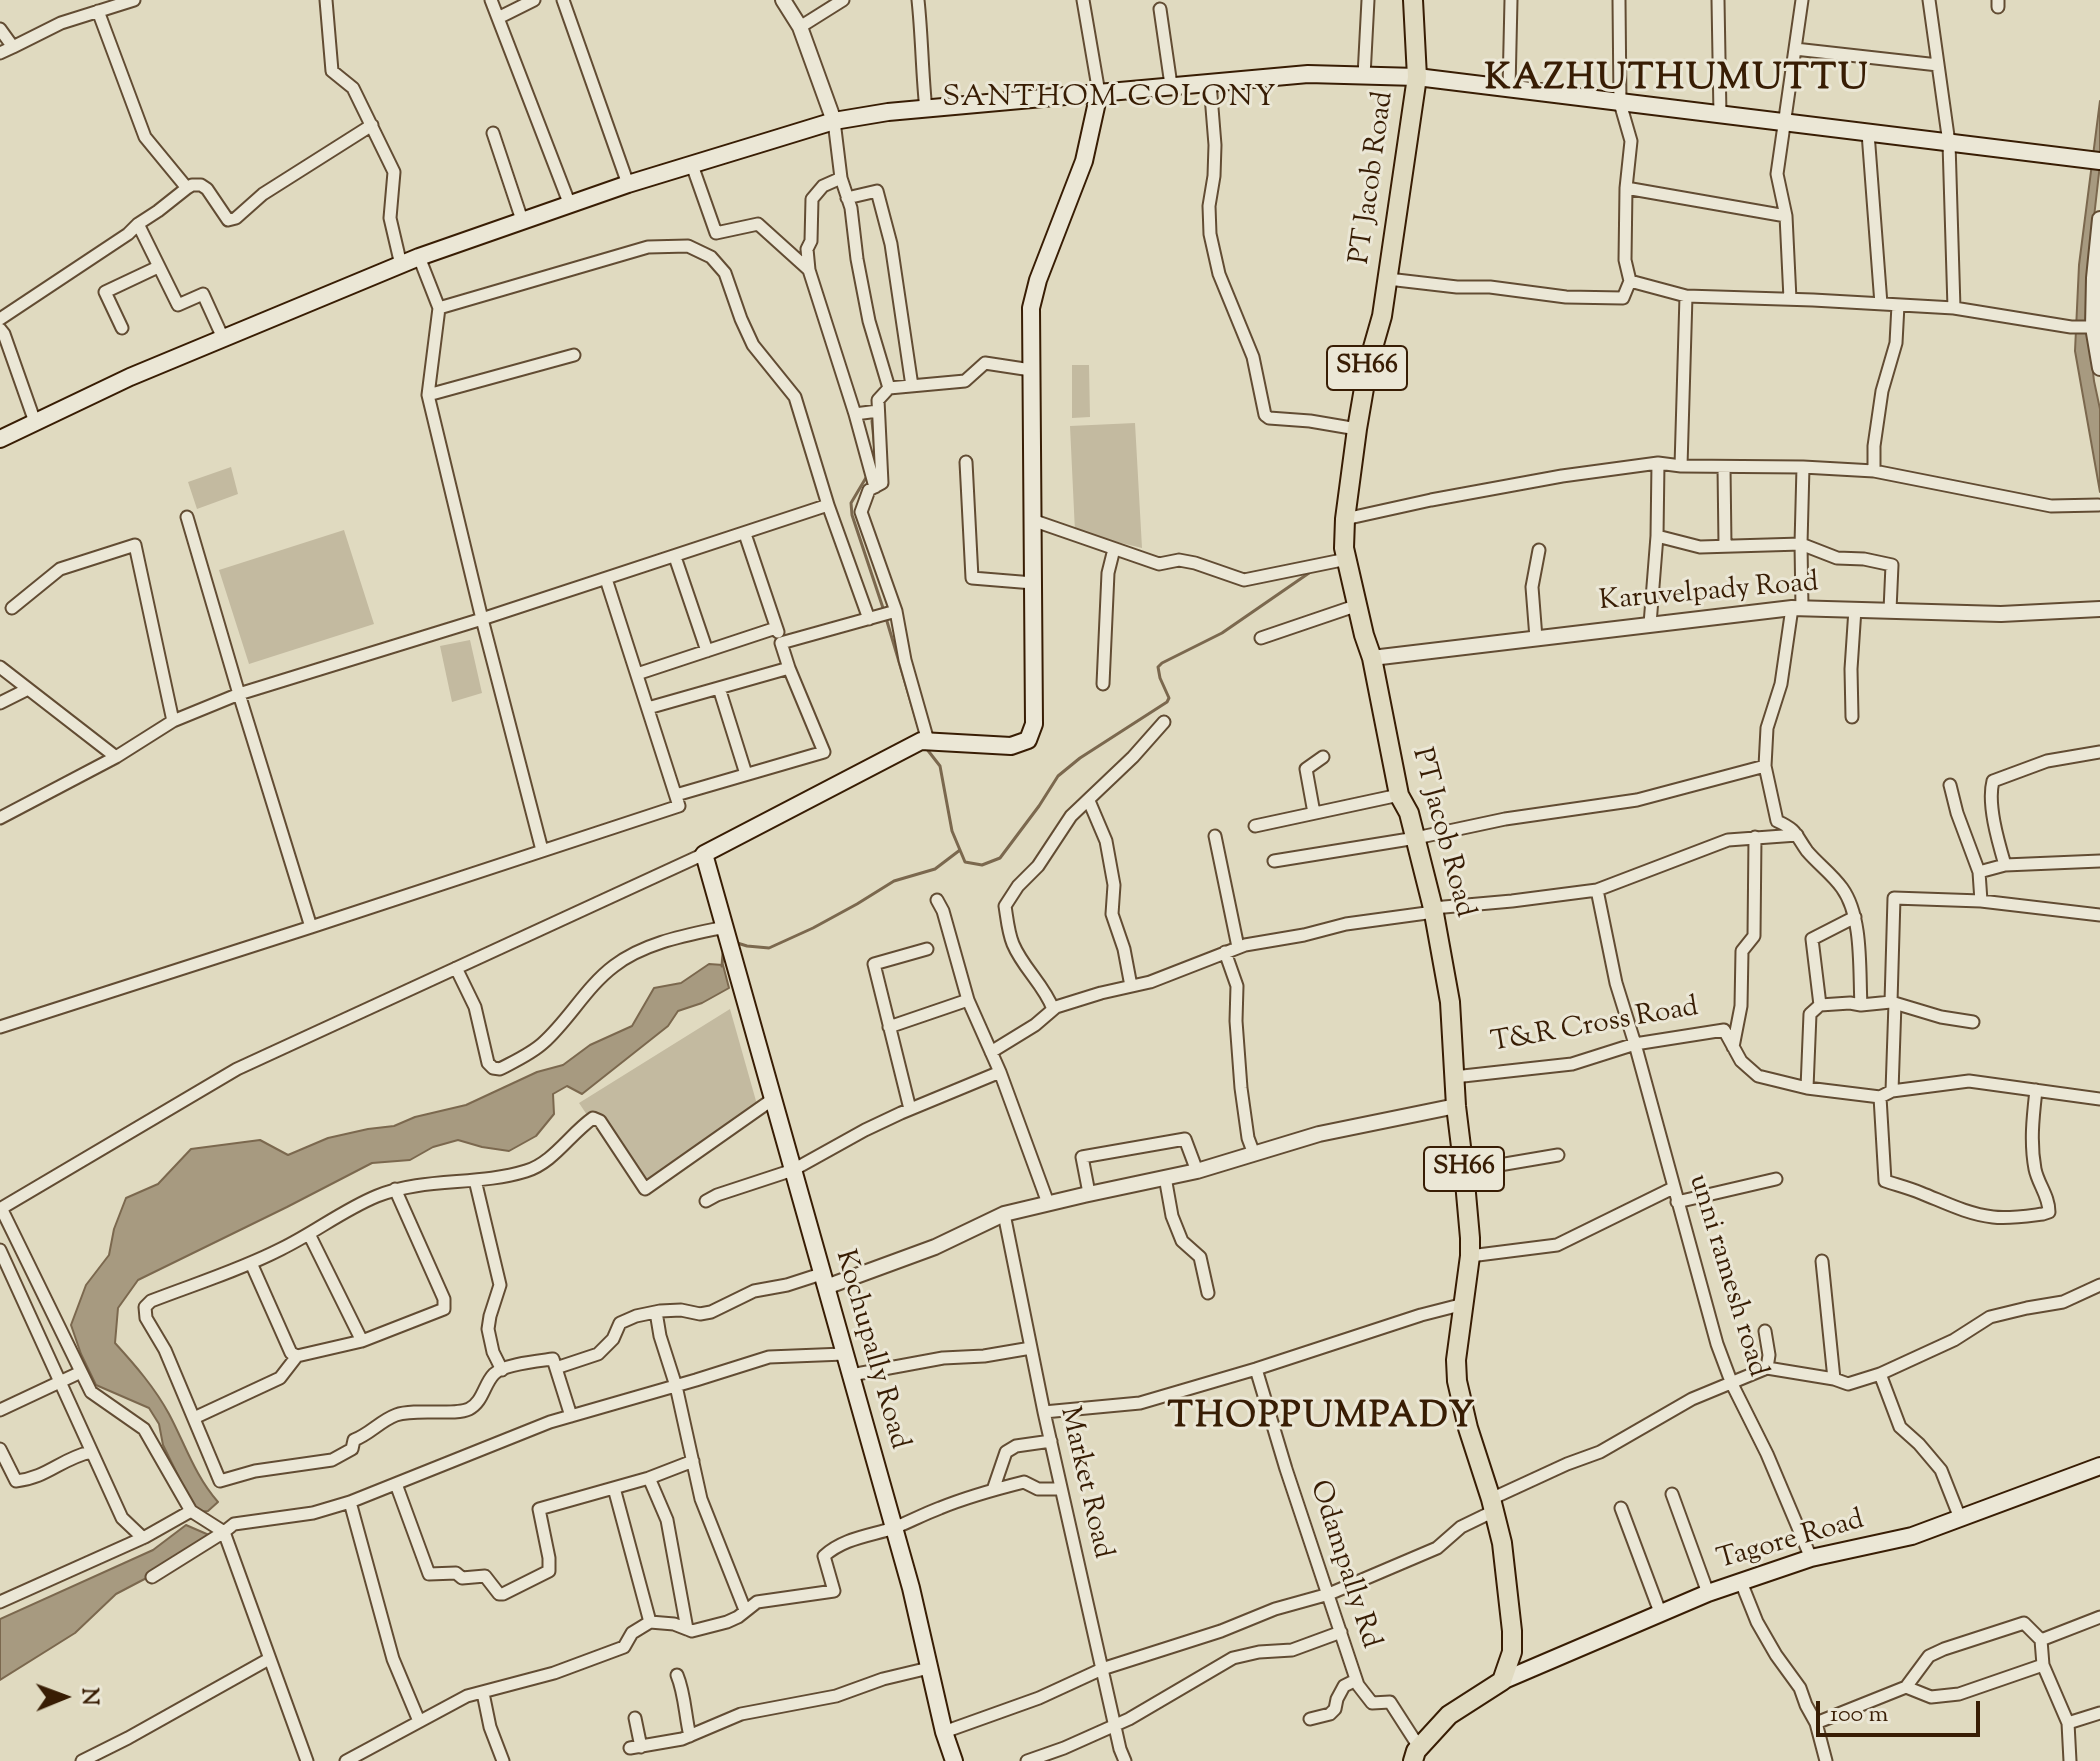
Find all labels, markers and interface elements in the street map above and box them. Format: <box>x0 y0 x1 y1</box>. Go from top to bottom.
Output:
district label: KAZHUTHUMUTTU <box>1485 60 1869 104</box>
district label: SANTHOM COLONY <box>942 82 1278 118</box>
street label: PT Jacob Road <box>1345 90 1403 266</box>
road number: SH66 <box>1327 346 1407 390</box>
street label: Karuvelpady Road <box>1598 568 1820 620</box>
street label: PT Jacob Road <box>1402 745 1480 921</box>
street label: T&R Cross Road <box>1489 992 1701 1062</box>
road number: SH66 <box>1424 1147 1504 1191</box>
street label: unni ramesh road <box>1679 1171 1773 1381</box>
street label: Kochupally Road <box>825 1246 915 1454</box>
district label: THOPPUMPADY <box>1168 1398 1476 1442</box>
street label: Market Road <box>1050 1404 1118 1562</box>
street label: Odampally Rd <box>1300 1477 1386 1653</box>
street label: Tagore Road <box>1714 1505 1868 1579</box>
north arrow <box>24 1657 104 1737</box>
scale bar <box>1820 1685 1984 1735</box>
text: N <box>72 1688 104 1706</box>
text: 100 m <box>1830 1698 1888 1732</box>

